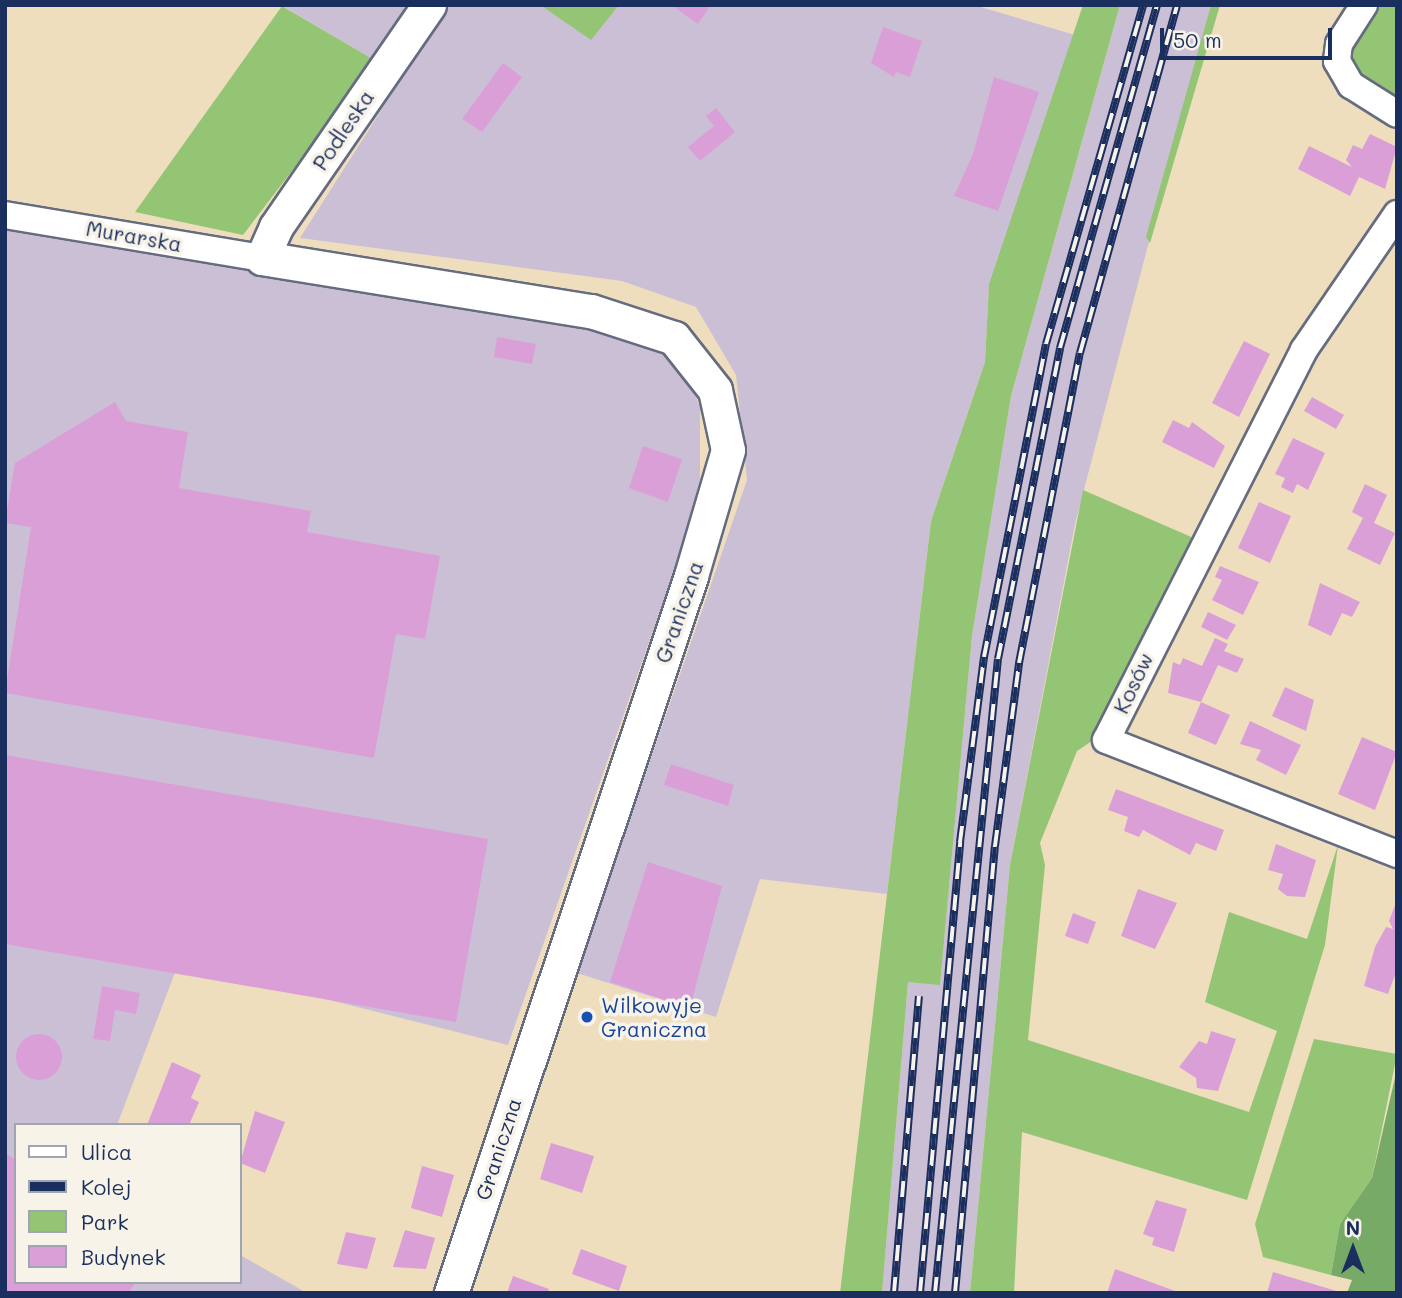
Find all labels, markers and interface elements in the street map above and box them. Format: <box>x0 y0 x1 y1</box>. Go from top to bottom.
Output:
scale bar <box>1164 14 1336 58</box>
text: 50 m <box>1173 26 1222 53</box>
street label: Podleska <box>307 85 379 175</box>
street label: Murarska <box>84 215 184 257</box>
street label: Graniczna <box>650 558 708 666</box>
street label: Kosów <box>1108 649 1158 717</box>
place label: Wilkowyje Graniczna <box>601 992 707 1042</box>
marker: Wilkowyje Graniczna <box>579 1009 595 1025</box>
street label: Graniczna <box>470 1095 526 1203</box>
legend <box>14 1123 242 1284</box>
text: Ulica <box>81 1138 132 1165</box>
text: Kolej <box>81 1173 132 1200</box>
text: Park <box>81 1208 129 1235</box>
north arrow <box>1318 1214 1388 1284</box>
text: N <box>1346 1215 1360 1240</box>
text: Budynek <box>81 1243 166 1270</box>

